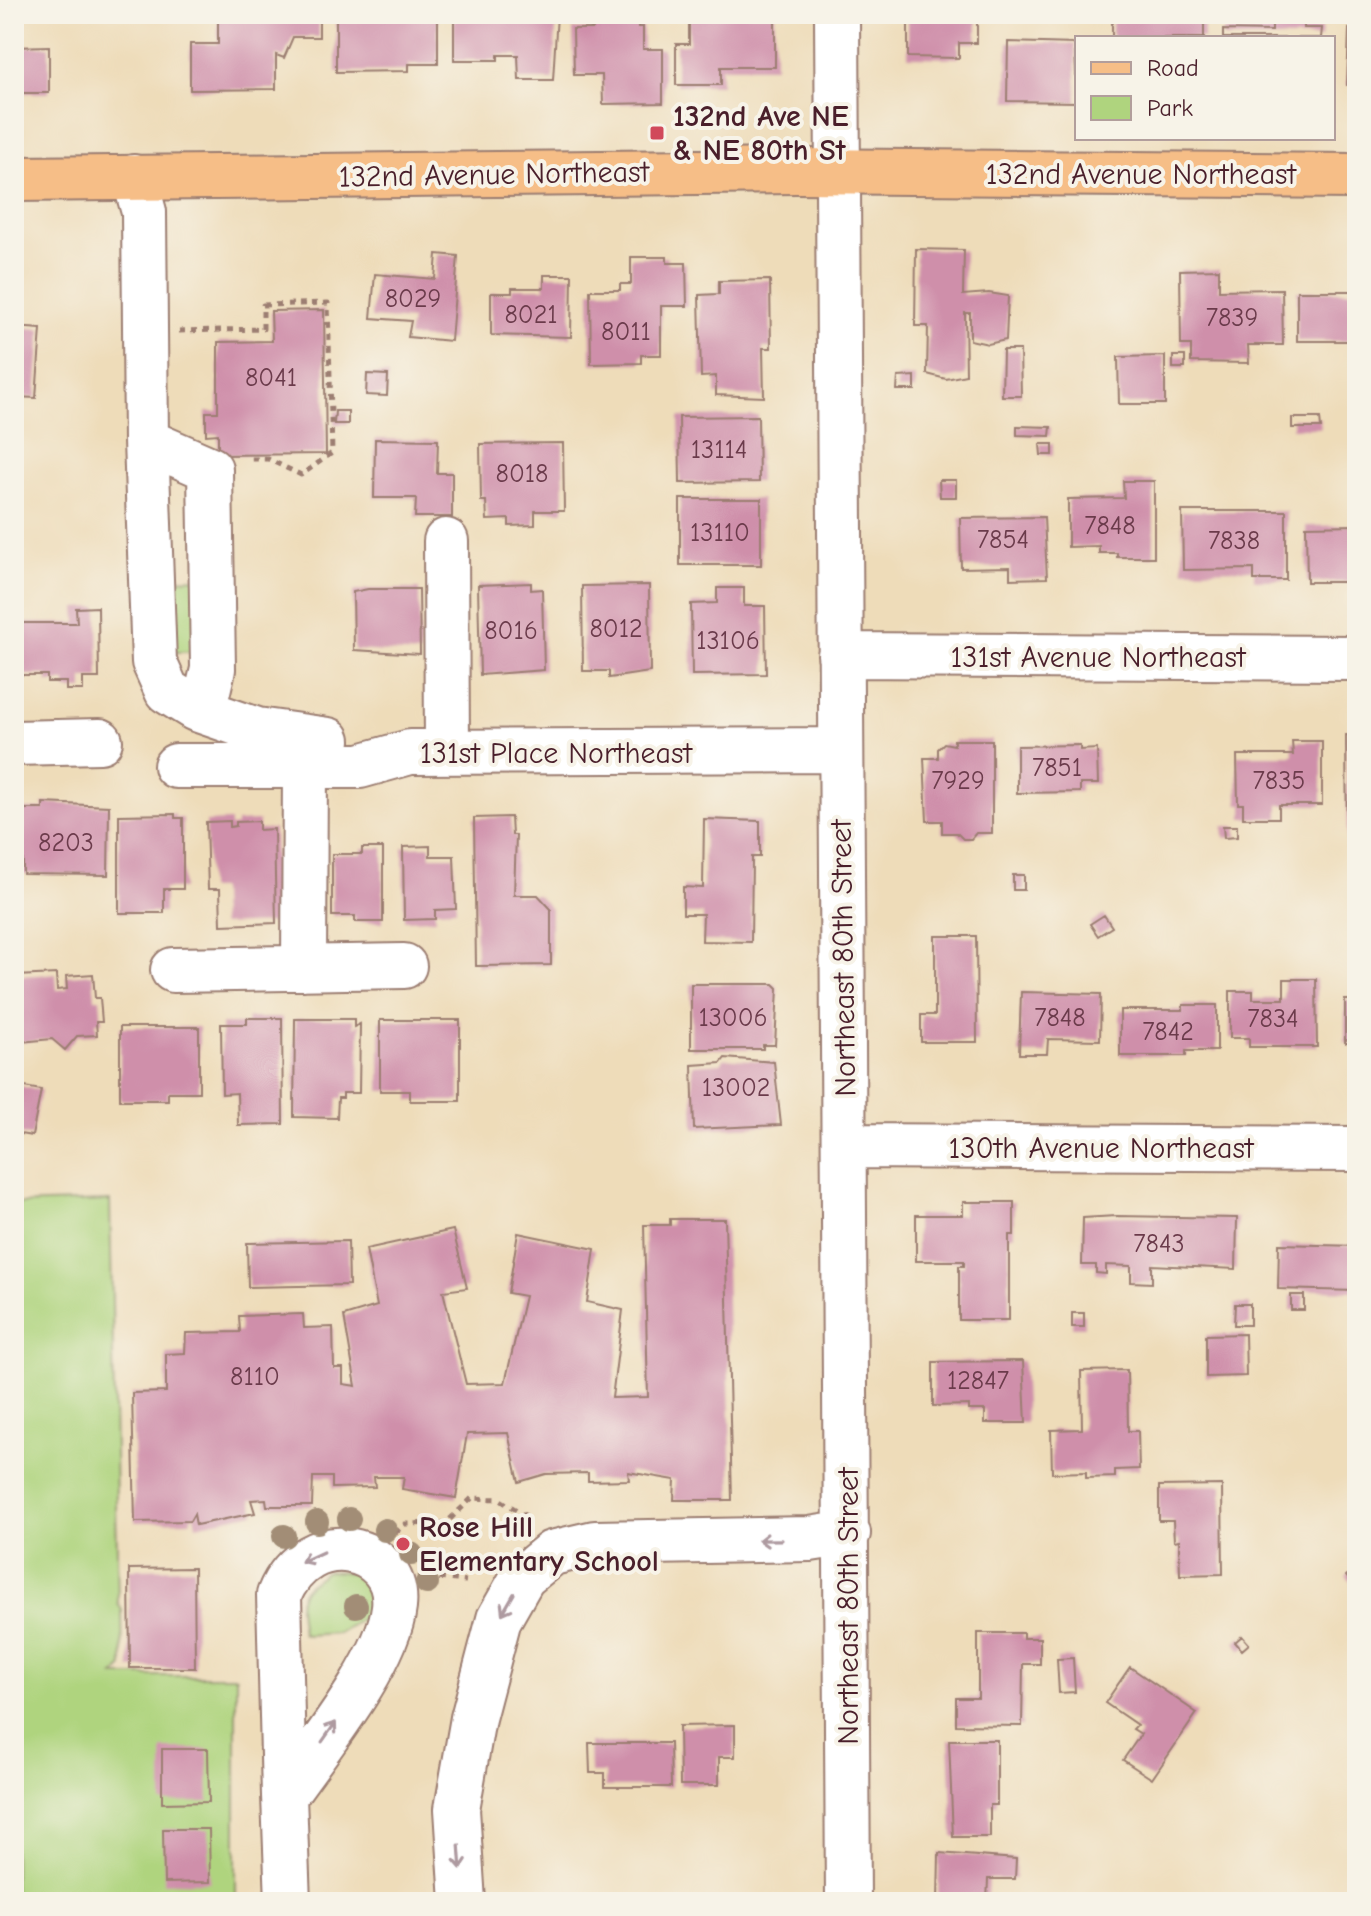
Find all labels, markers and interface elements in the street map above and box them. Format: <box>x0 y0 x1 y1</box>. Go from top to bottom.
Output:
legend <box>1075 36 1335 140</box>
text: Road <box>1147 54 1199 82</box>
text: Park <box>1147 94 1193 122</box>
place label: 132nd Ave NE & NE 80th St <box>673 99 849 168</box>
marker: 132nd Ave NE & NE 80th St <box>648 124 666 142</box>
street label: 132nd Avenue Northeast <box>339 154 651 195</box>
street label: 132nd Avenue Northeast <box>986 157 1298 192</box>
house number: 8029 <box>385 284 441 314</box>
house number: 8021 <box>504 300 558 330</box>
house number: 7839 <box>1206 303 1258 333</box>
house number: 8011 <box>601 317 651 347</box>
house number: 8041 <box>245 363 297 393</box>
house number: 13114 <box>691 435 747 465</box>
house number: 8018 <box>496 459 548 489</box>
house number: 7848 <box>1084 511 1136 541</box>
house number: 13110 <box>690 518 750 548</box>
house number: 7854 <box>977 525 1029 555</box>
house number: 7838 <box>1208 526 1260 556</box>
house number: 8012 <box>589 614 643 644</box>
house number: 8016 <box>484 616 538 646</box>
house number: 13106 <box>696 626 760 656</box>
street label: 131st Avenue Northeast <box>950 640 1247 675</box>
street label: 131st Place Northeast <box>420 736 693 771</box>
house number: 7851 <box>1032 753 1082 783</box>
house number: 7929 <box>931 766 985 796</box>
house number: 7835 <box>1253 766 1305 796</box>
street label: Northeast 80th Street <box>824 818 863 1097</box>
house number: 8203 <box>38 828 94 858</box>
house number: 13006 <box>698 1003 768 1033</box>
house number: 7848 <box>1034 1003 1086 1033</box>
house number: 7834 <box>1247 1004 1299 1034</box>
house number: 7842 <box>1142 1017 1194 1047</box>
house number: 13002 <box>702 1073 770 1103</box>
street label: 130th Avenue Northeast <box>948 1131 1255 1166</box>
house number: 7843 <box>1133 1229 1185 1259</box>
house number: 8110 <box>230 1362 280 1392</box>
house number: 12847 <box>947 1366 1009 1396</box>
street label: Northeast 80th Street <box>831 1466 866 1745</box>
place label: Rose Hill Elementary School <box>419 1510 659 1579</box>
one-way arrow <box>757 1533 784 1548</box>
marker: Rose Hill Elementary School <box>394 1535 412 1553</box>
one-way arrow <box>300 1550 324 1565</box>
one-way arrow <box>500 1592 516 1615</box>
one-way arrow <box>321 1721 337 1743</box>
one-way arrow <box>453 1843 468 1870</box>

